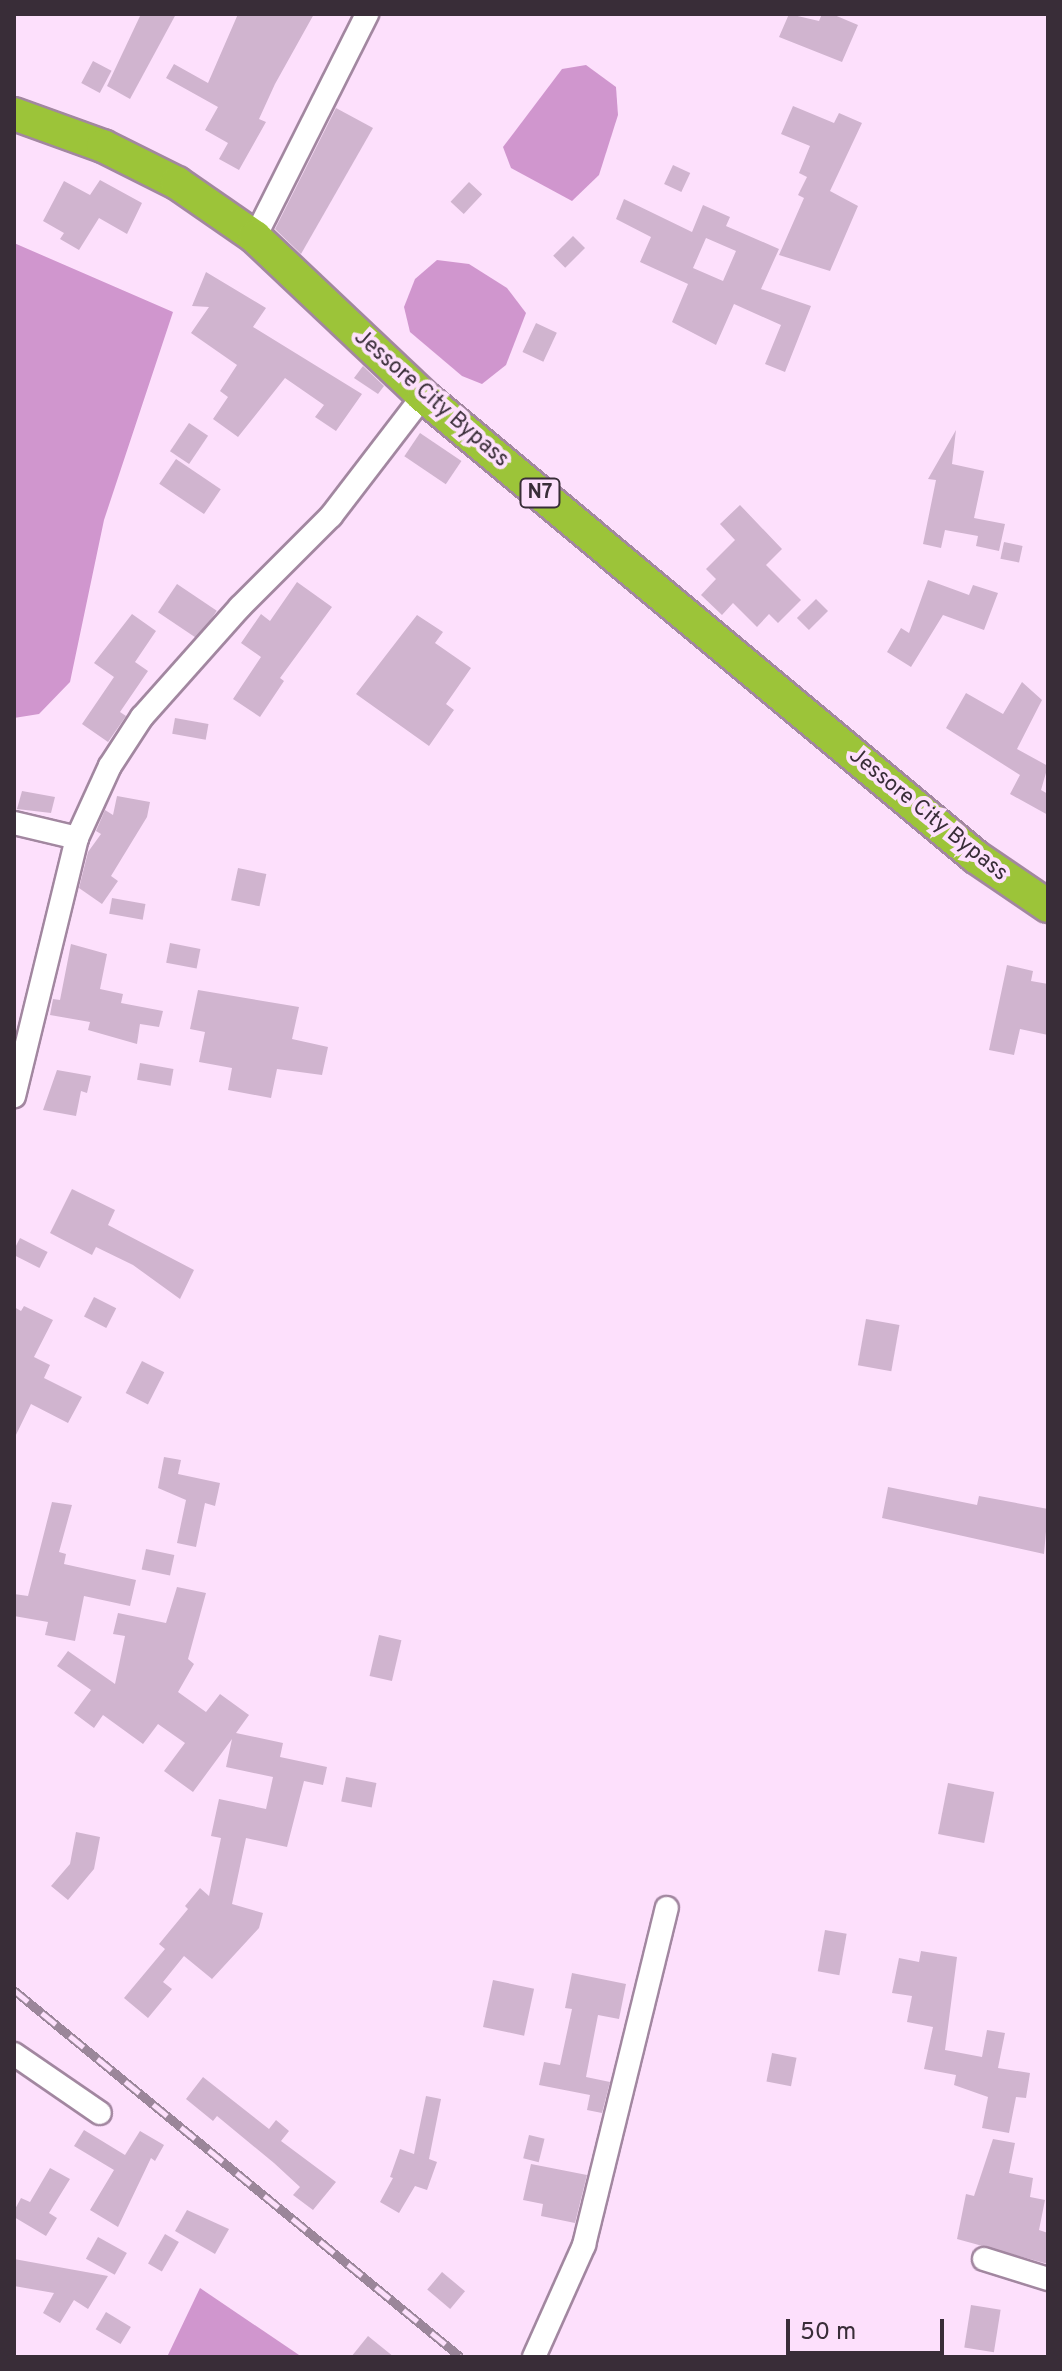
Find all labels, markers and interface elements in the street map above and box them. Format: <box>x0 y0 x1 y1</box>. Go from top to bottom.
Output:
street label: Jessore City Bypass <box>348 325 514 473</box>
road number: N7 <box>518 477 562 509</box>
street label: Jessore City Bypass <box>843 743 1013 887</box>
scale bar <box>790 2303 948 2353</box>
text: 50 m <box>800 2318 856 2348</box>

